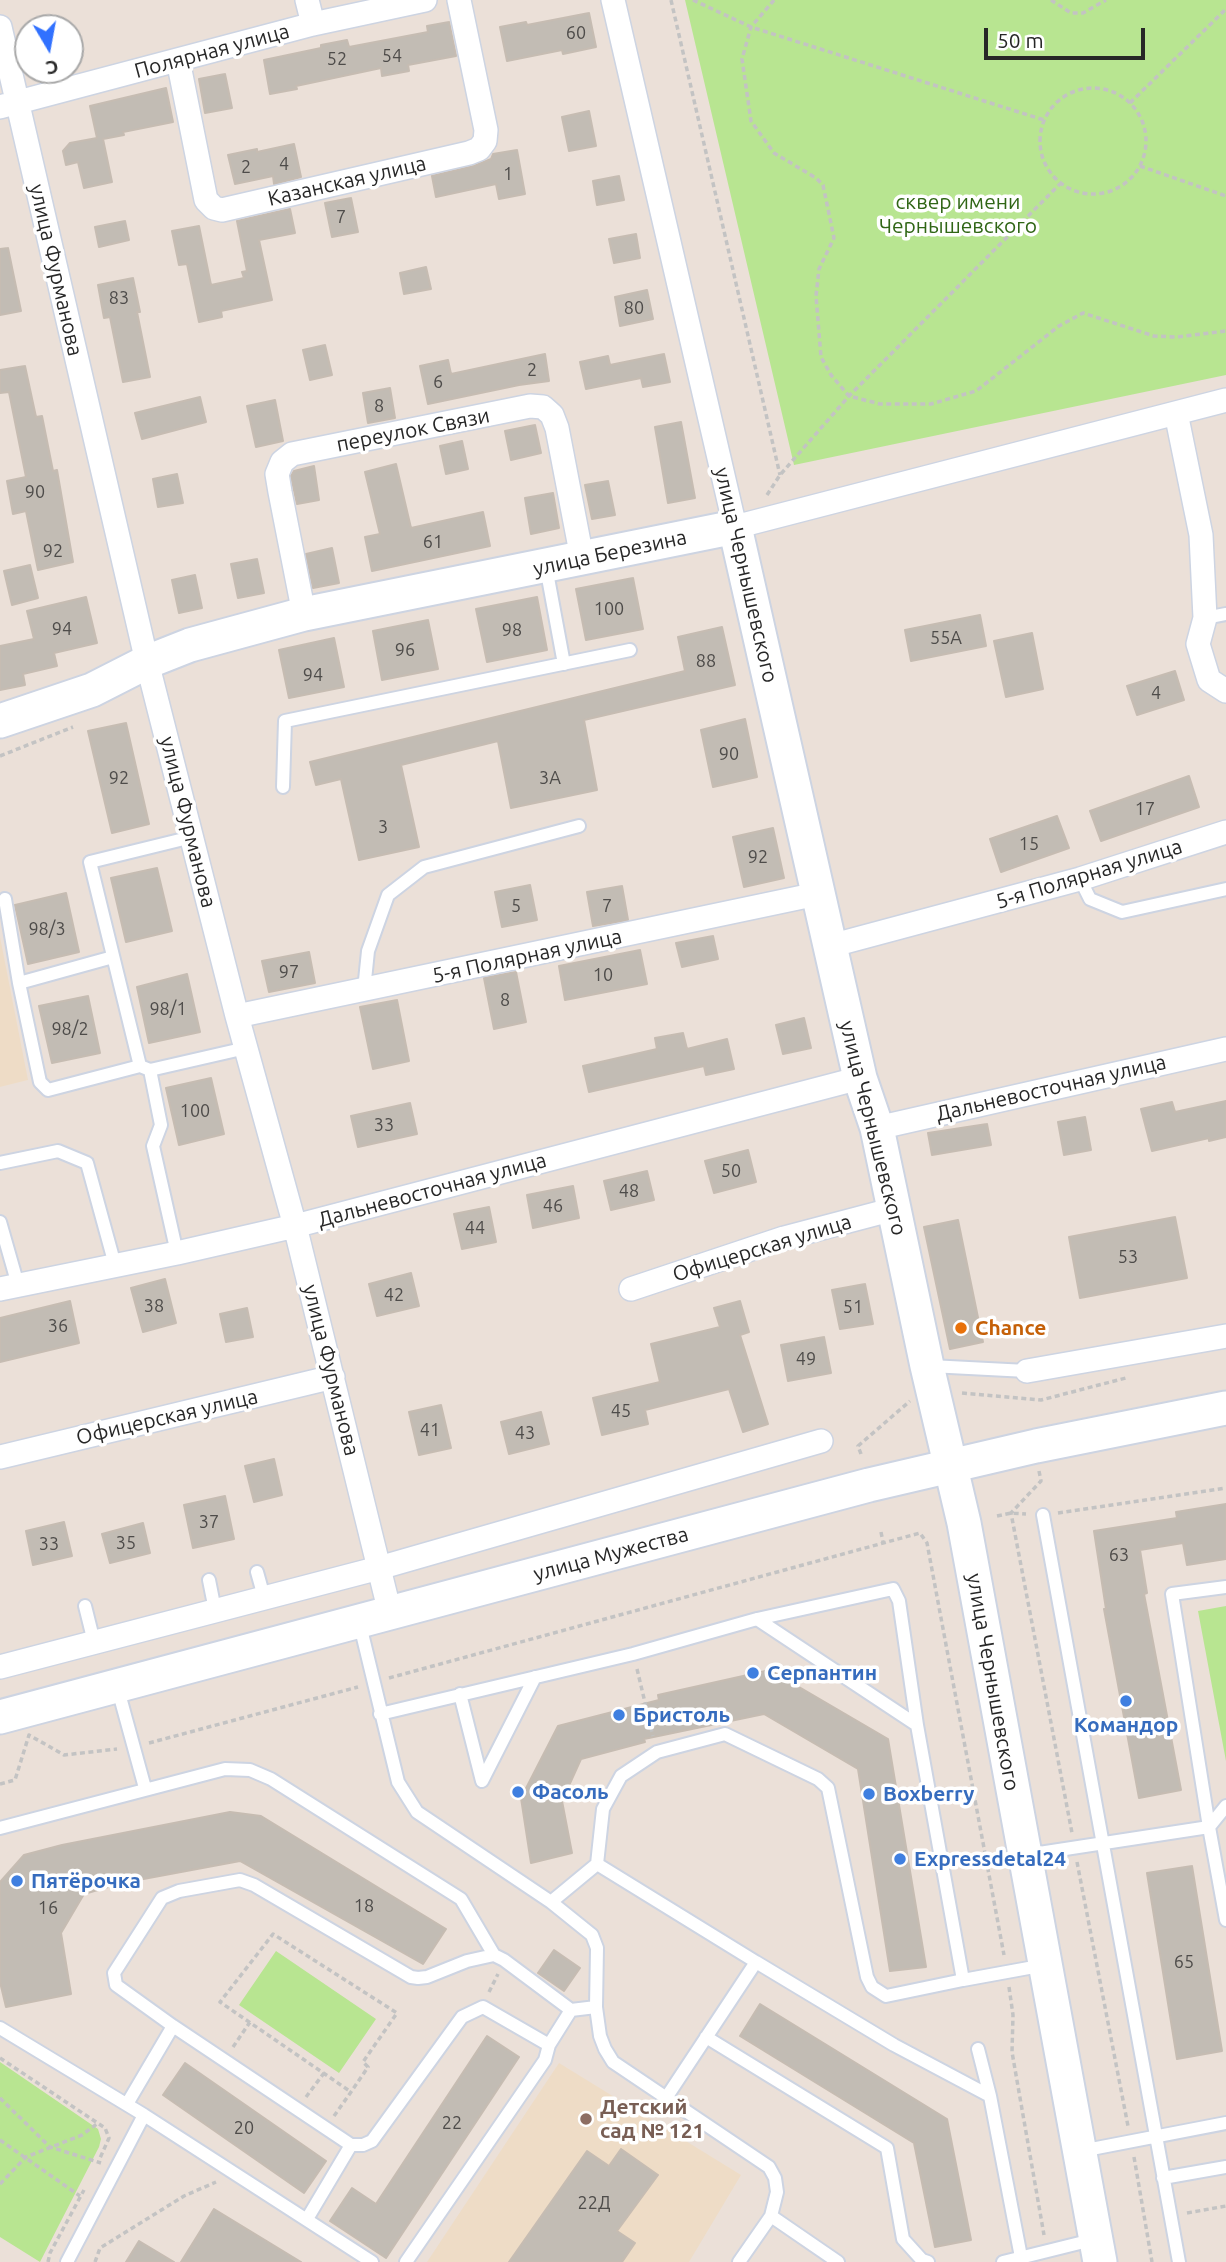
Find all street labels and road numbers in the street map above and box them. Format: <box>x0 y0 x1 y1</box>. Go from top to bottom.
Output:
street label: Полярная улица <box>132 18 292 84</box>
street label: Казанская улица <box>265 151 429 211</box>
street label: улица Фурманова <box>24 182 88 358</box>
street label: переулок Связи <box>334 403 492 457</box>
street label: улица Чернышевского <box>709 465 783 685</box>
street label: улица Березина <box>531 524 689 582</box>
street label: улица Фурманова <box>155 734 221 910</box>
street label: 5-я Полярная улица <box>993 834 1185 914</box>
street label: 5-я Полярная улица <box>430 924 624 988</box>
street label: улица Чернышевского <box>834 1018 912 1238</box>
street label: Дальневосточная улица <box>933 1049 1169 1127</box>
street label: Дальневосточная улица <box>315 1147 549 1233</box>
street label: Офицерская улица <box>670 1209 854 1287</box>
street label: улица Фурманова <box>298 1282 364 1458</box>
street label: Офицерская улица <box>74 1384 260 1450</box>
street label: улица Мужества <box>531 1521 691 1587</box>
street label: улица Чернышевского <box>961 1571 1025 1793</box>

